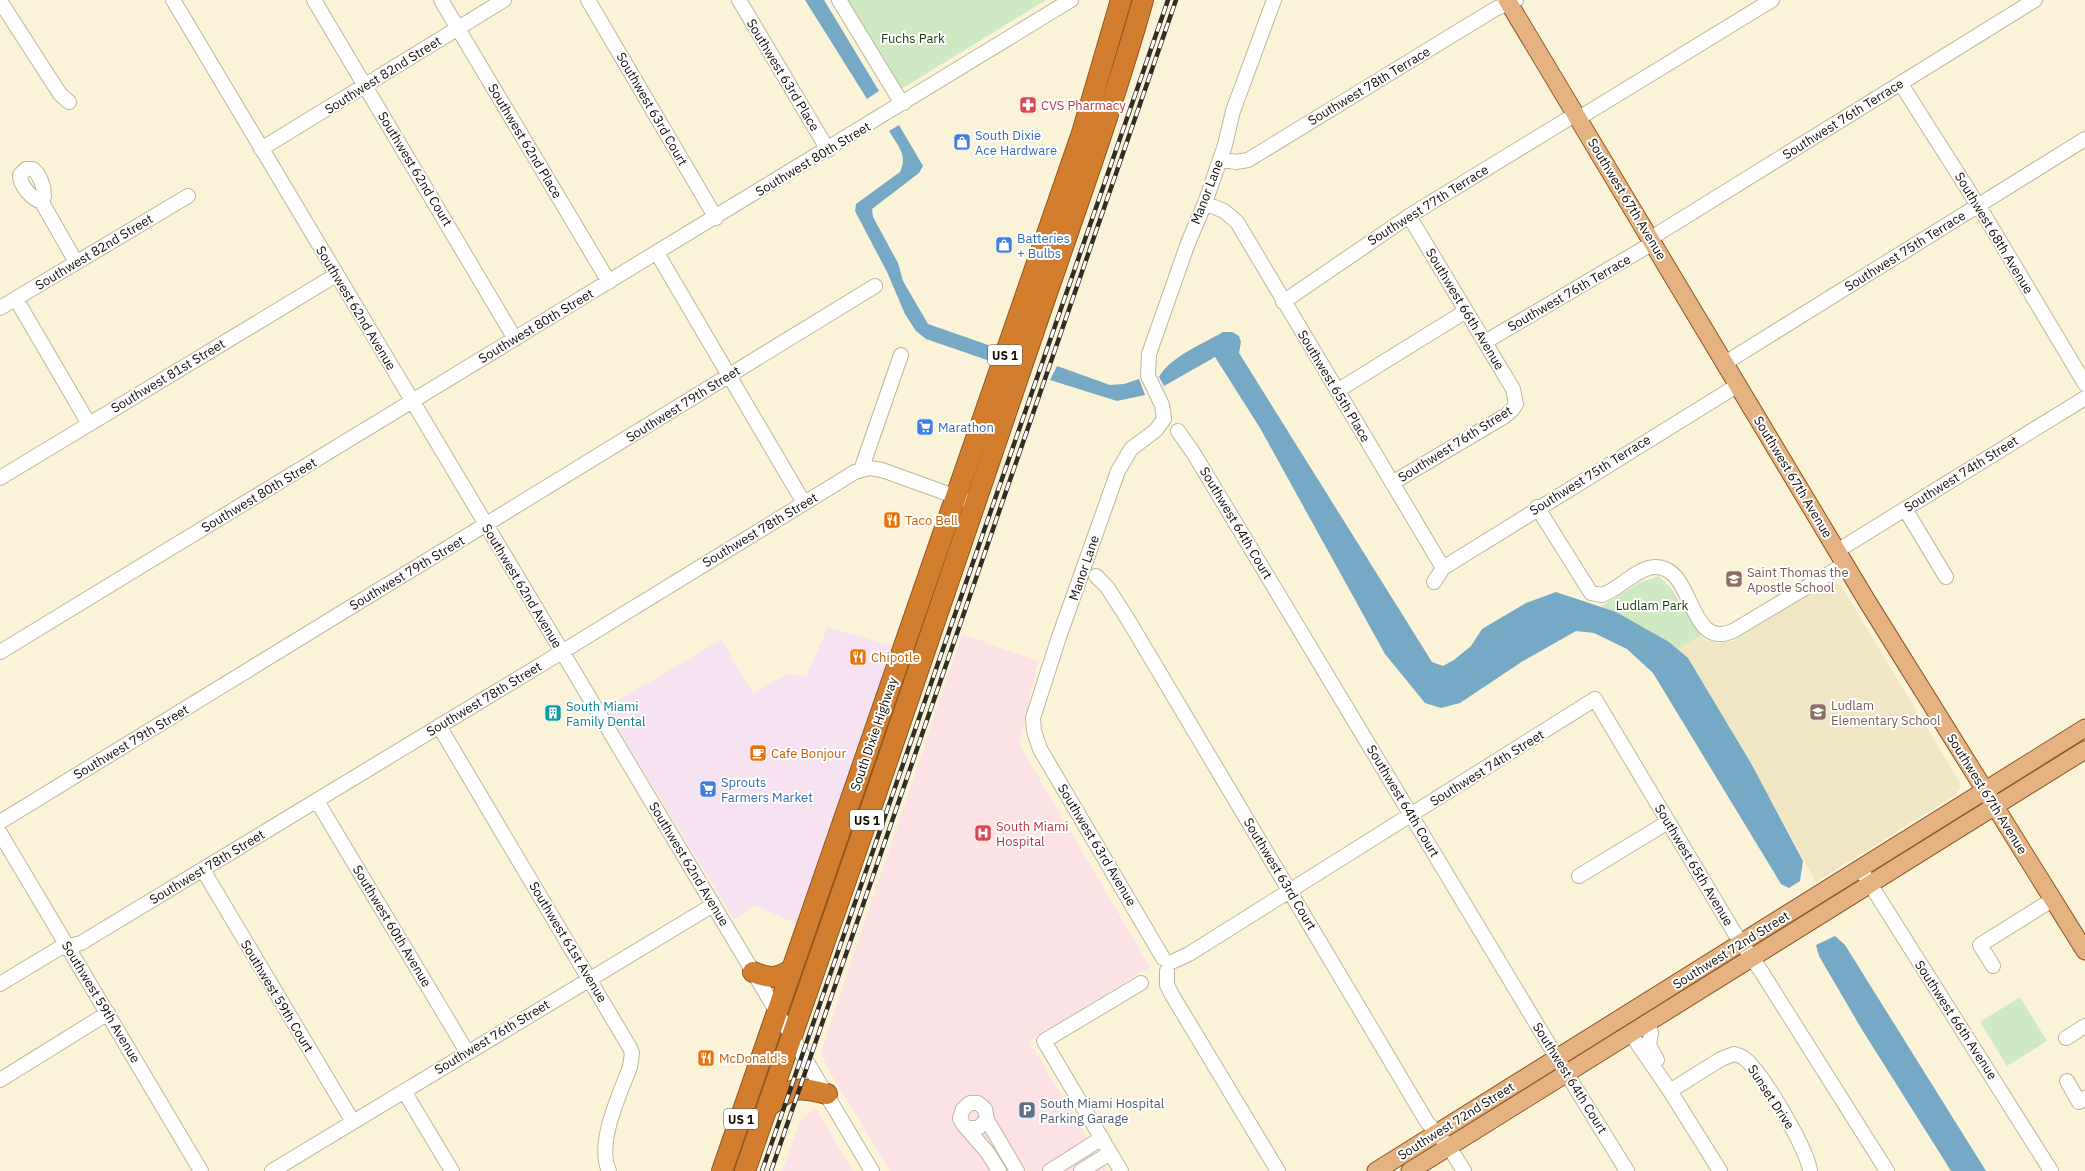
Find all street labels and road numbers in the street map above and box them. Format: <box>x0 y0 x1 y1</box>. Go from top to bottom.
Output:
street label: Southwest 63rd Place <box>743 16 823 134</box>
street label: Southwest 82nd Street <box>322 32 444 118</box>
street label: Southwest 78th Terrace <box>1305 43 1433 129</box>
street label: Southwest 63rd Court <box>613 49 691 169</box>
street label: Southwest 76th Terrace <box>1779 75 1907 163</box>
street label: Southwest 62nd Place <box>484 81 566 201</box>
street label: Southwest 62nd Court <box>374 109 456 229</box>
street label: Southwest 80th Street <box>752 118 874 200</box>
street label: Southwest 67th Avenue <box>1584 135 1670 263</box>
street label: Manor Lane <box>1187 157 1227 227</box>
street label: Southwest 77th Terrace <box>1364 161 1492 249</box>
street label: Southwest 68th Avenue <box>1951 169 2037 297</box>
street label: Southwest 75th Terrace <box>1841 207 1969 295</box>
street label: Southwest 82nd Street <box>32 210 156 294</box>
street label: Southwest 62nd Avenue <box>312 243 400 373</box>
street label: Southwest 66th Avenue <box>1422 245 1508 373</box>
street label: Southwest 76th Terrace <box>1504 251 1634 335</box>
street label: Southwest 80th Street <box>475 285 597 367</box>
street label: Southwest 65th Place <box>1294 327 1374 445</box>
street label: Southwest 81st Street <box>108 335 228 417</box>
road number: US 1 <box>988 345 1022 365</box>
street label: Southwest 79th Street <box>623 362 743 446</box>
street label: Southwest 76th Street <box>1395 402 1515 486</box>
street label: Southwest 67th Avenue <box>1750 413 1836 541</box>
street label: Southwest 75th Terrace <box>1526 431 1654 519</box>
street label: Southwest 74th Street <box>1901 432 2021 516</box>
street label: Southwest 80th Street <box>198 454 320 536</box>
street label: Southwest 64th Court <box>1196 464 1276 582</box>
street label: Southwest 78th Street <box>699 489 821 571</box>
street label: Southwest 62nd Avenue <box>478 521 566 651</box>
street label: Southwest 79th Street <box>346 532 468 614</box>
street label: Manor Lane <box>1065 533 1103 603</box>
street label: Southwest 78th Street <box>423 658 545 740</box>
street label: South Dixie Highway <box>847 674 902 793</box>
street label: Southwest 79th Street <box>70 701 192 783</box>
street label: Southwest 74th Street <box>1427 726 1547 810</box>
street label: Southwest 67th Avenue <box>1943 731 2031 857</box>
street label: Southwest 64th Court <box>1363 742 1443 860</box>
street label: Southwest 63rd Avenue <box>1054 781 1140 909</box>
street label: Southwest 62nd Avenue <box>645 799 733 929</box>
street label: Southwest 65th Avenue <box>1651 801 1737 929</box>
road number: US 1 <box>850 810 884 830</box>
street label: Southwest 63rd Court <box>1240 815 1320 933</box>
street label: Southwest 78th Street <box>146 826 268 908</box>
street label: Southwest 60th Avenue <box>349 862 435 990</box>
street label: Southwest 61st Avenue <box>525 879 611 1005</box>
street label: Southwest 72nd Street <box>1670 907 1792 993</box>
street label: Southwest 59th Court <box>237 937 317 1055</box>
street label: Southwest 59th Avenue <box>58 938 144 1066</box>
street label: Southwest 66th Avenue <box>1911 957 2001 1083</box>
street label: Southwest 76th Street <box>431 996 553 1078</box>
street label: Southwest 64th Court <box>1529 1019 1611 1137</box>
street label: Sunset Drive <box>1744 1062 1798 1132</box>
street label: Southwest 72nd Street <box>1395 1078 1517 1164</box>
road number: US 1 <box>724 1109 758 1129</box>

